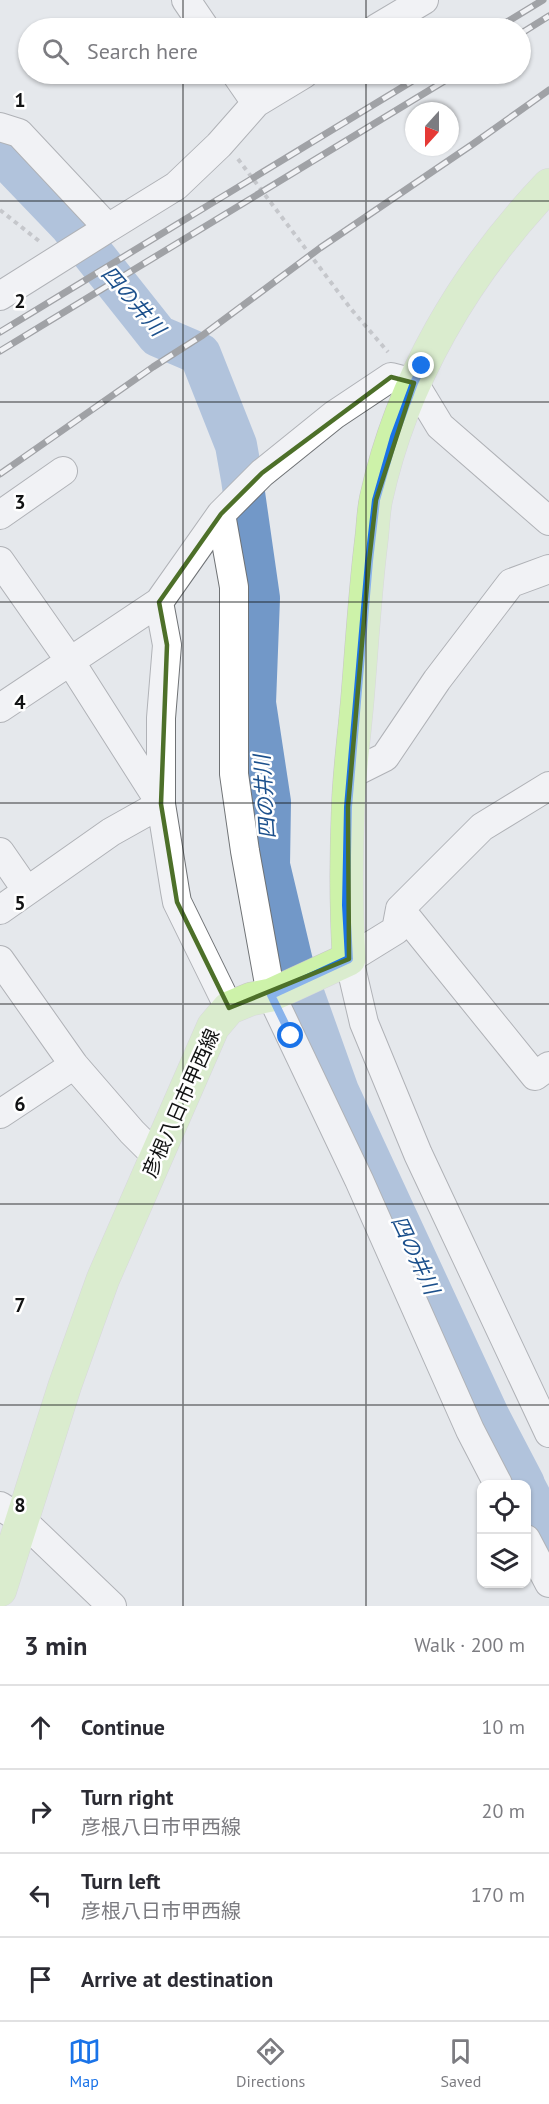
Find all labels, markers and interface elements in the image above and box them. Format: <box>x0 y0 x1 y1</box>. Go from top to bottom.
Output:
search box <box>18 18 531 84</box>
icon: search <box>39 35 72 68</box>
text: Search here <box>87 37 198 65</box>
text: 1 <box>14 87 26 113</box>
north arrow <box>405 102 459 156</box>
water label: 四の井川 <box>96 260 172 343</box>
text: 2 <box>14 288 26 314</box>
route end <box>408 352 434 378</box>
text: 3 <box>14 489 26 515</box>
text: 4 <box>14 689 26 715</box>
water label: 四の井川 <box>248 752 281 840</box>
text: 5 <box>14 890 26 916</box>
route start <box>277 1022 303 1048</box>
street label: 彦根八日市甲西線 <box>137 1025 225 1181</box>
text: 6 <box>14 1091 26 1117</box>
water label: 四の井川 <box>385 1211 446 1300</box>
text: 7 <box>14 1292 26 1318</box>
map controls <box>477 1480 531 1588</box>
button: locate <box>477 1480 531 1534</box>
text: 8 <box>14 1492 26 1518</box>
button: layers <box>477 1534 531 1588</box>
text: 3 min <box>24 1629 87 1662</box>
text: Walk · 200 m <box>414 1632 525 1658</box>
icon: ahead <box>24 1711 57 1744</box>
text: Continue <box>81 1713 165 1741</box>
text: 10 m <box>482 1714 525 1740</box>
text: Turn right <box>81 1783 173 1811</box>
icon: right <box>24 1795 57 1828</box>
text: 20 m <box>482 1798 525 1824</box>
text: 彦根八日市甲西線 <box>81 1814 241 1840</box>
text: Turn left <box>81 1867 161 1895</box>
icon: left <box>24 1879 57 1912</box>
text: 170 m <box>471 1882 525 1908</box>
text: 彦根八日市甲西線 <box>81 1898 241 1924</box>
icon: arrive <box>24 1963 57 1996</box>
text: Arrive at destination <box>81 1965 273 1993</box>
tab: Map <box>68 2035 101 2091</box>
tab: Directions <box>236 2035 305 2091</box>
tab: Saved <box>441 2035 481 2091</box>

